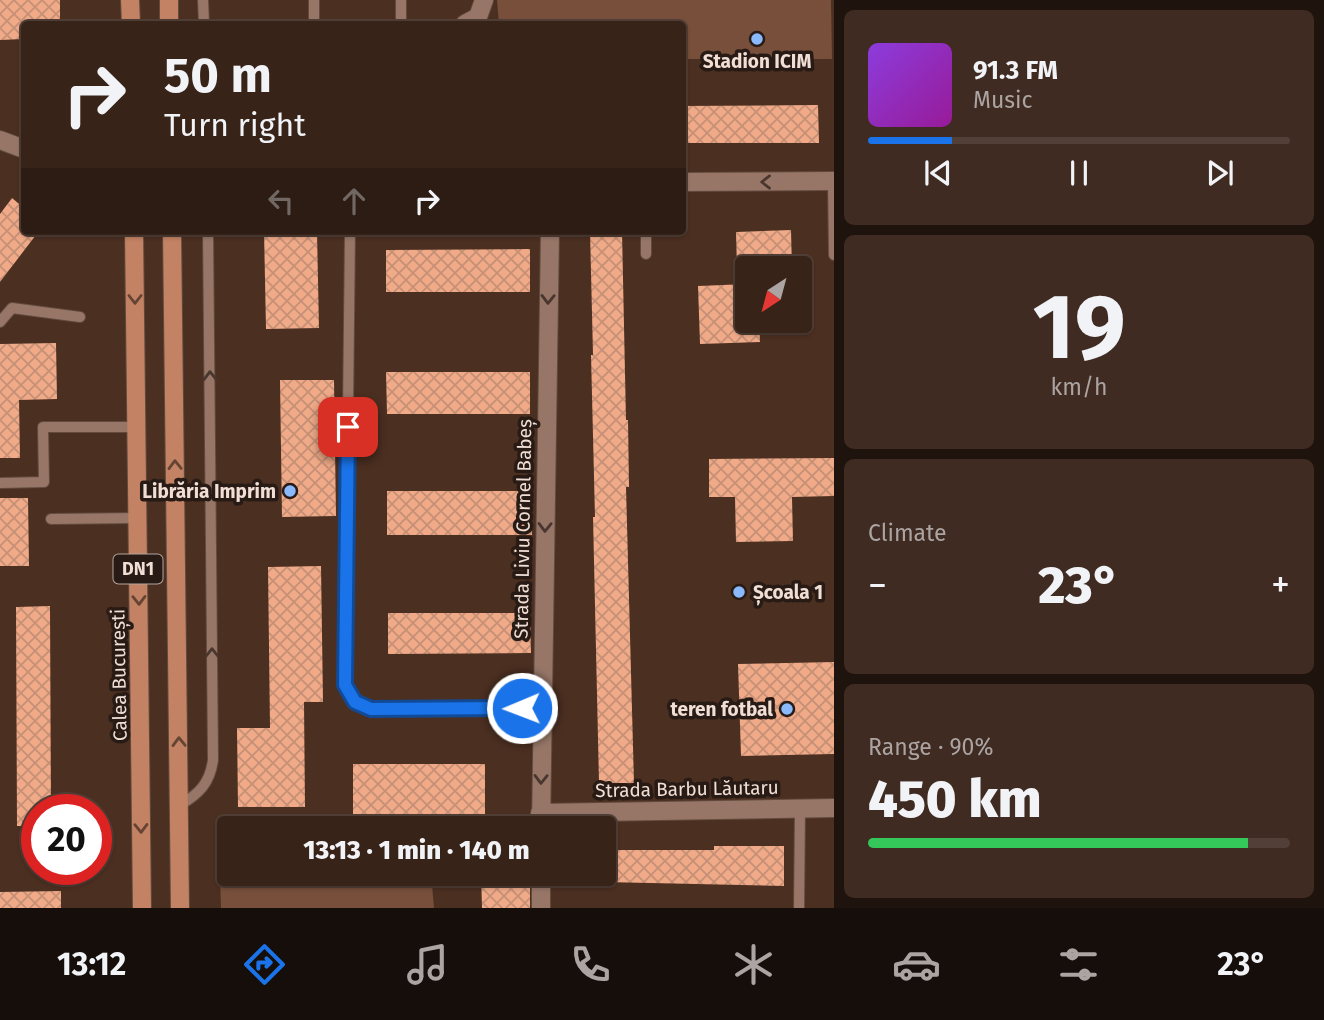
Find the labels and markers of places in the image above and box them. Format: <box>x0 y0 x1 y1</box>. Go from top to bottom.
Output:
marker: Stadion ICIM <box>749 31 765 47</box>
place label: Stadion ICIM <box>703 50 811 73</box>
pin <box>318 397 378 457</box>
place label: Librăria Imprim <box>142 480 276 503</box>
marker: Librăria Imprim <box>282 483 298 499</box>
place label: Școala 1 <box>753 581 823 606</box>
marker: Școala 1 <box>731 584 747 600</box>
place label: teren fotbal <box>670 698 773 721</box>
marker: teren fotbal <box>779 701 795 717</box>

